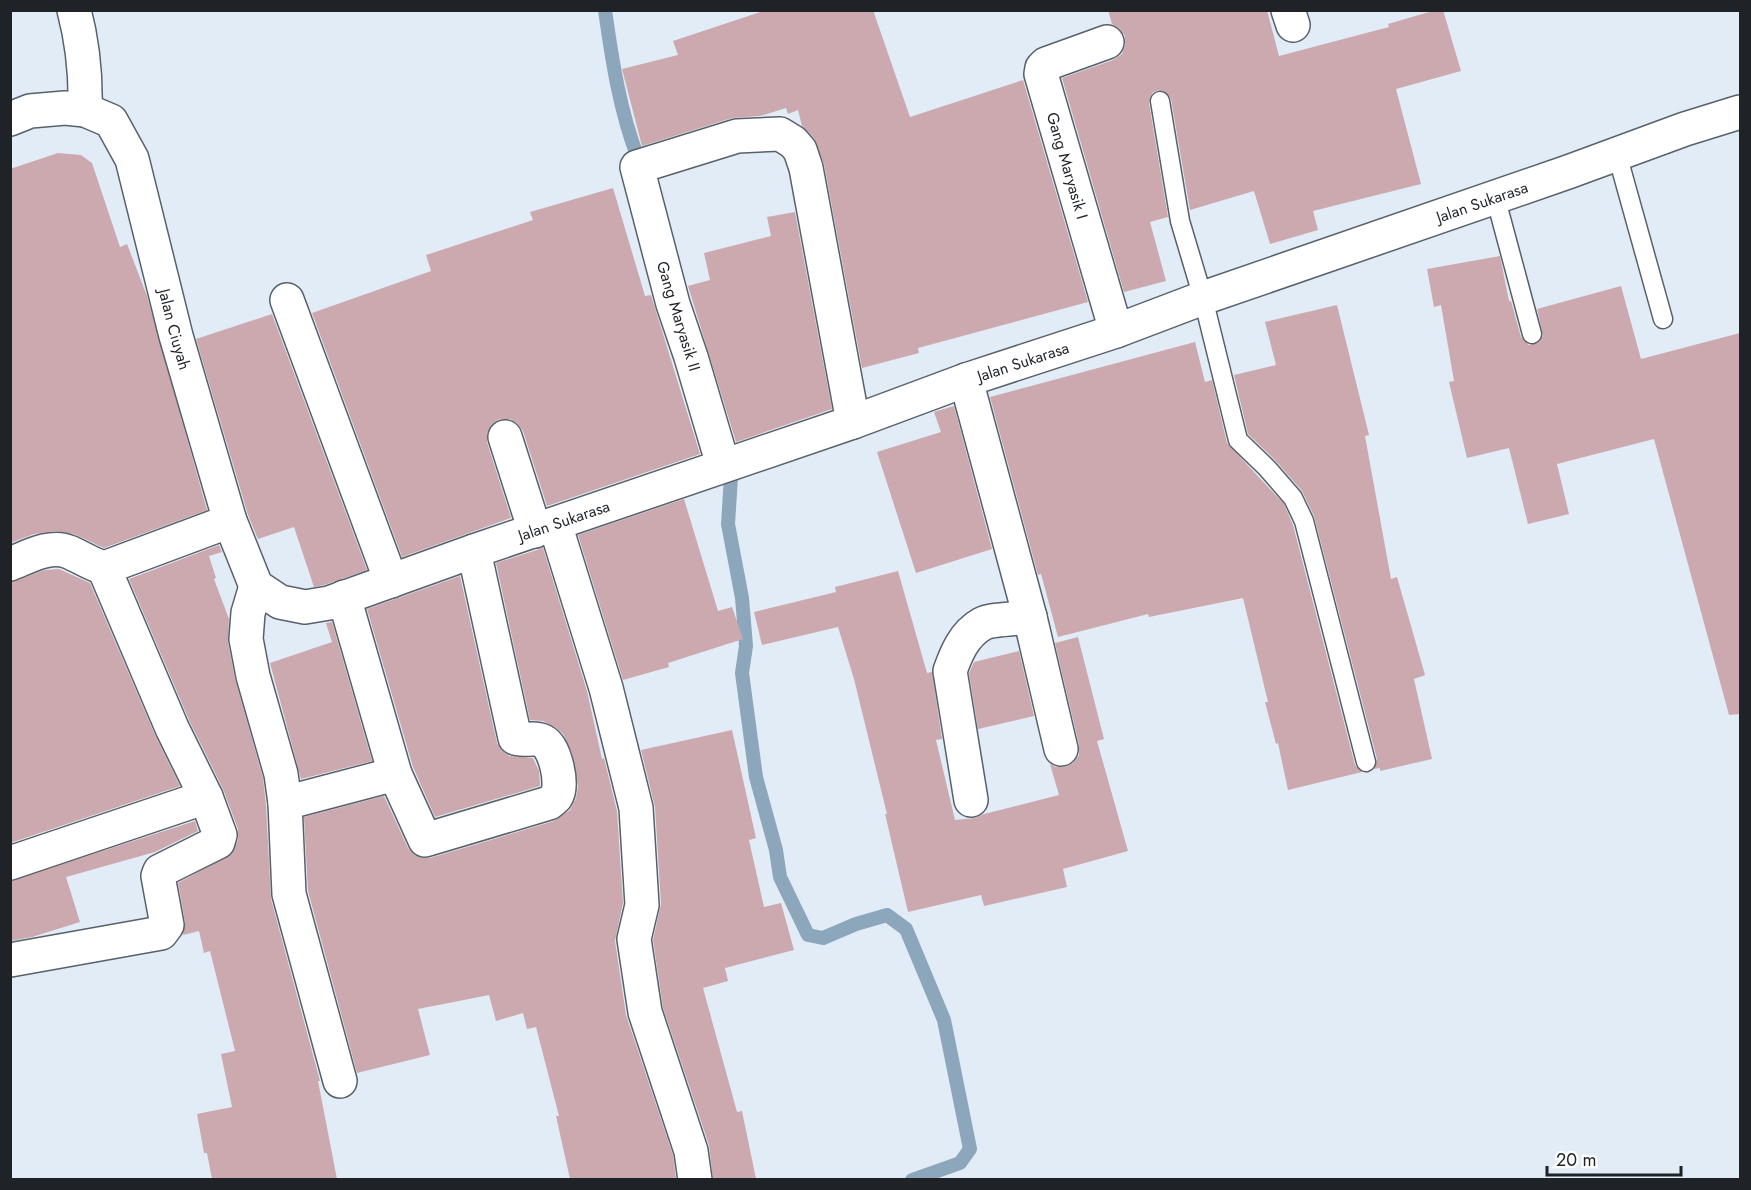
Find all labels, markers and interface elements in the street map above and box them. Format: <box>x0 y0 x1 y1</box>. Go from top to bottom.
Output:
street label: Gang Maryasik I <box>1041 110 1094 222</box>
street label: Jalan Sukarasa <box>1431 176 1531 229</box>
street label: Gang Maryasik II <box>651 258 706 374</box>
street label: Jalan Ciuyah <box>152 285 196 373</box>
street label: Jalan Sukarasa <box>972 336 1072 388</box>
street label: Jalan Sukarasa <box>513 495 613 548</box>
scale bar <box>1547 1139 1680 1177</box>
text: 20 m <box>1556 1147 1596 1173</box>

